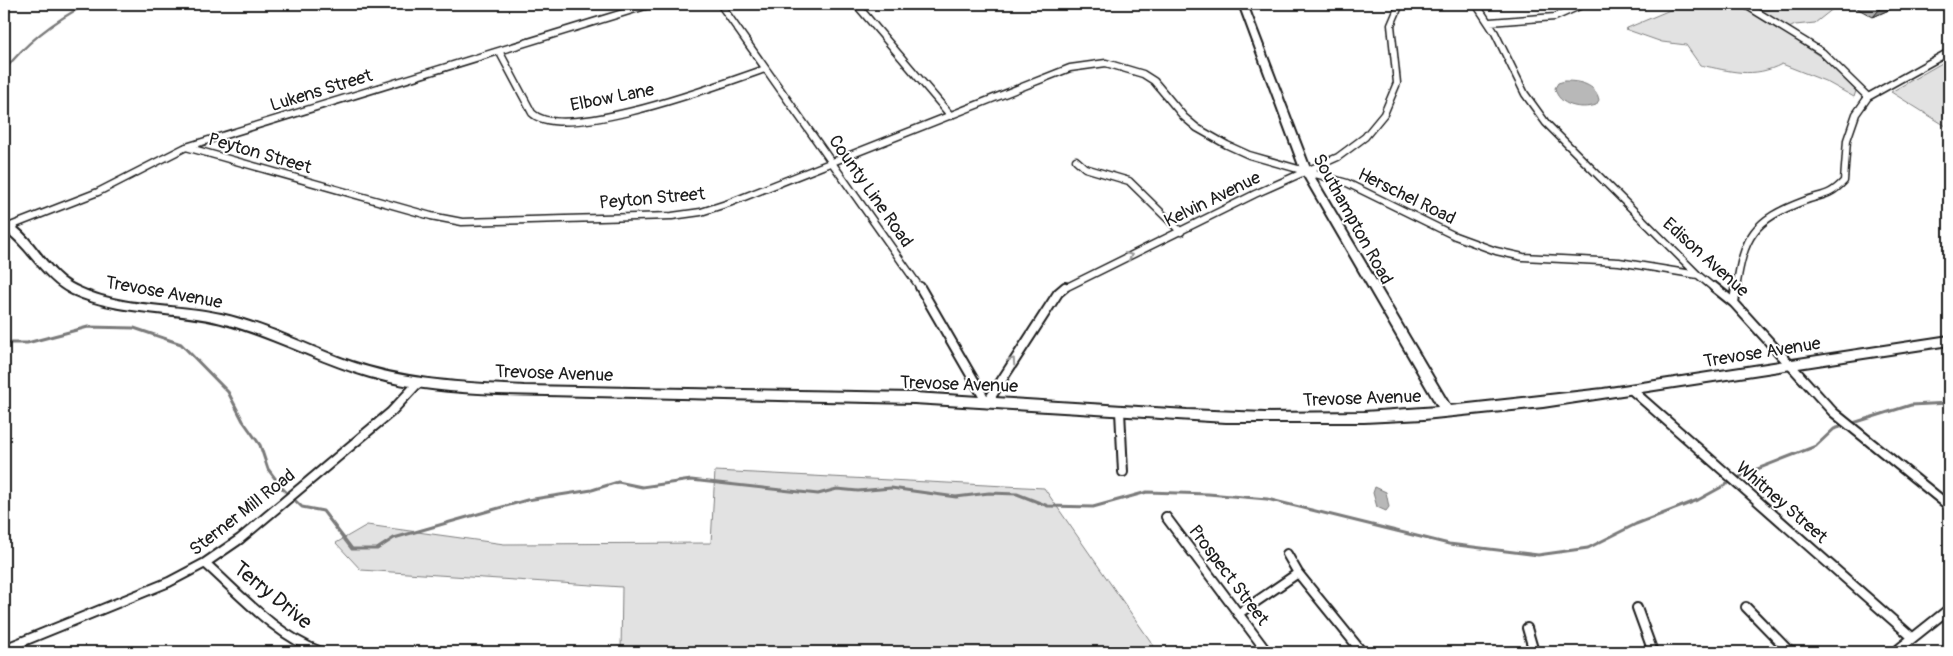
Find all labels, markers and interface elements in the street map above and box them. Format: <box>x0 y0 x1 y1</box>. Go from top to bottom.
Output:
street label: Lukens Street <box>267 64 376 117</box>
street label: Elbow Lane <box>568 78 656 117</box>
street label: Peyton Street <box>206 128 315 179</box>
street label: County Line Road <box>823 131 918 252</box>
street label: Southampton Road <box>1307 150 1398 289</box>
street label: Herschel Road <box>1354 163 1459 230</box>
street label: Kelvin Avenue <box>1160 166 1264 233</box>
street label: Peyton Street <box>598 182 707 215</box>
street label: Edison Avenue <box>1658 213 1754 302</box>
one-way arrow <box>1124 252 1133 262</box>
street label: Trevose Avenue <box>104 271 224 314</box>
street label: Trevose Avenue <box>1702 332 1822 373</box>
one-way arrow <box>1006 358 1015 367</box>
street label: Trevose Avenue <box>494 360 614 387</box>
street label: Trevose Avenue <box>899 371 1019 398</box>
street label: Trevose Avenue <box>1302 385 1422 412</box>
street label: Whitney Street <box>1731 456 1833 549</box>
street label: Sterner Mill Road <box>185 464 300 561</box>
street label: Prospect Street <box>1183 521 1274 631</box>
street label: Terry Drive <box>228 555 318 636</box>

